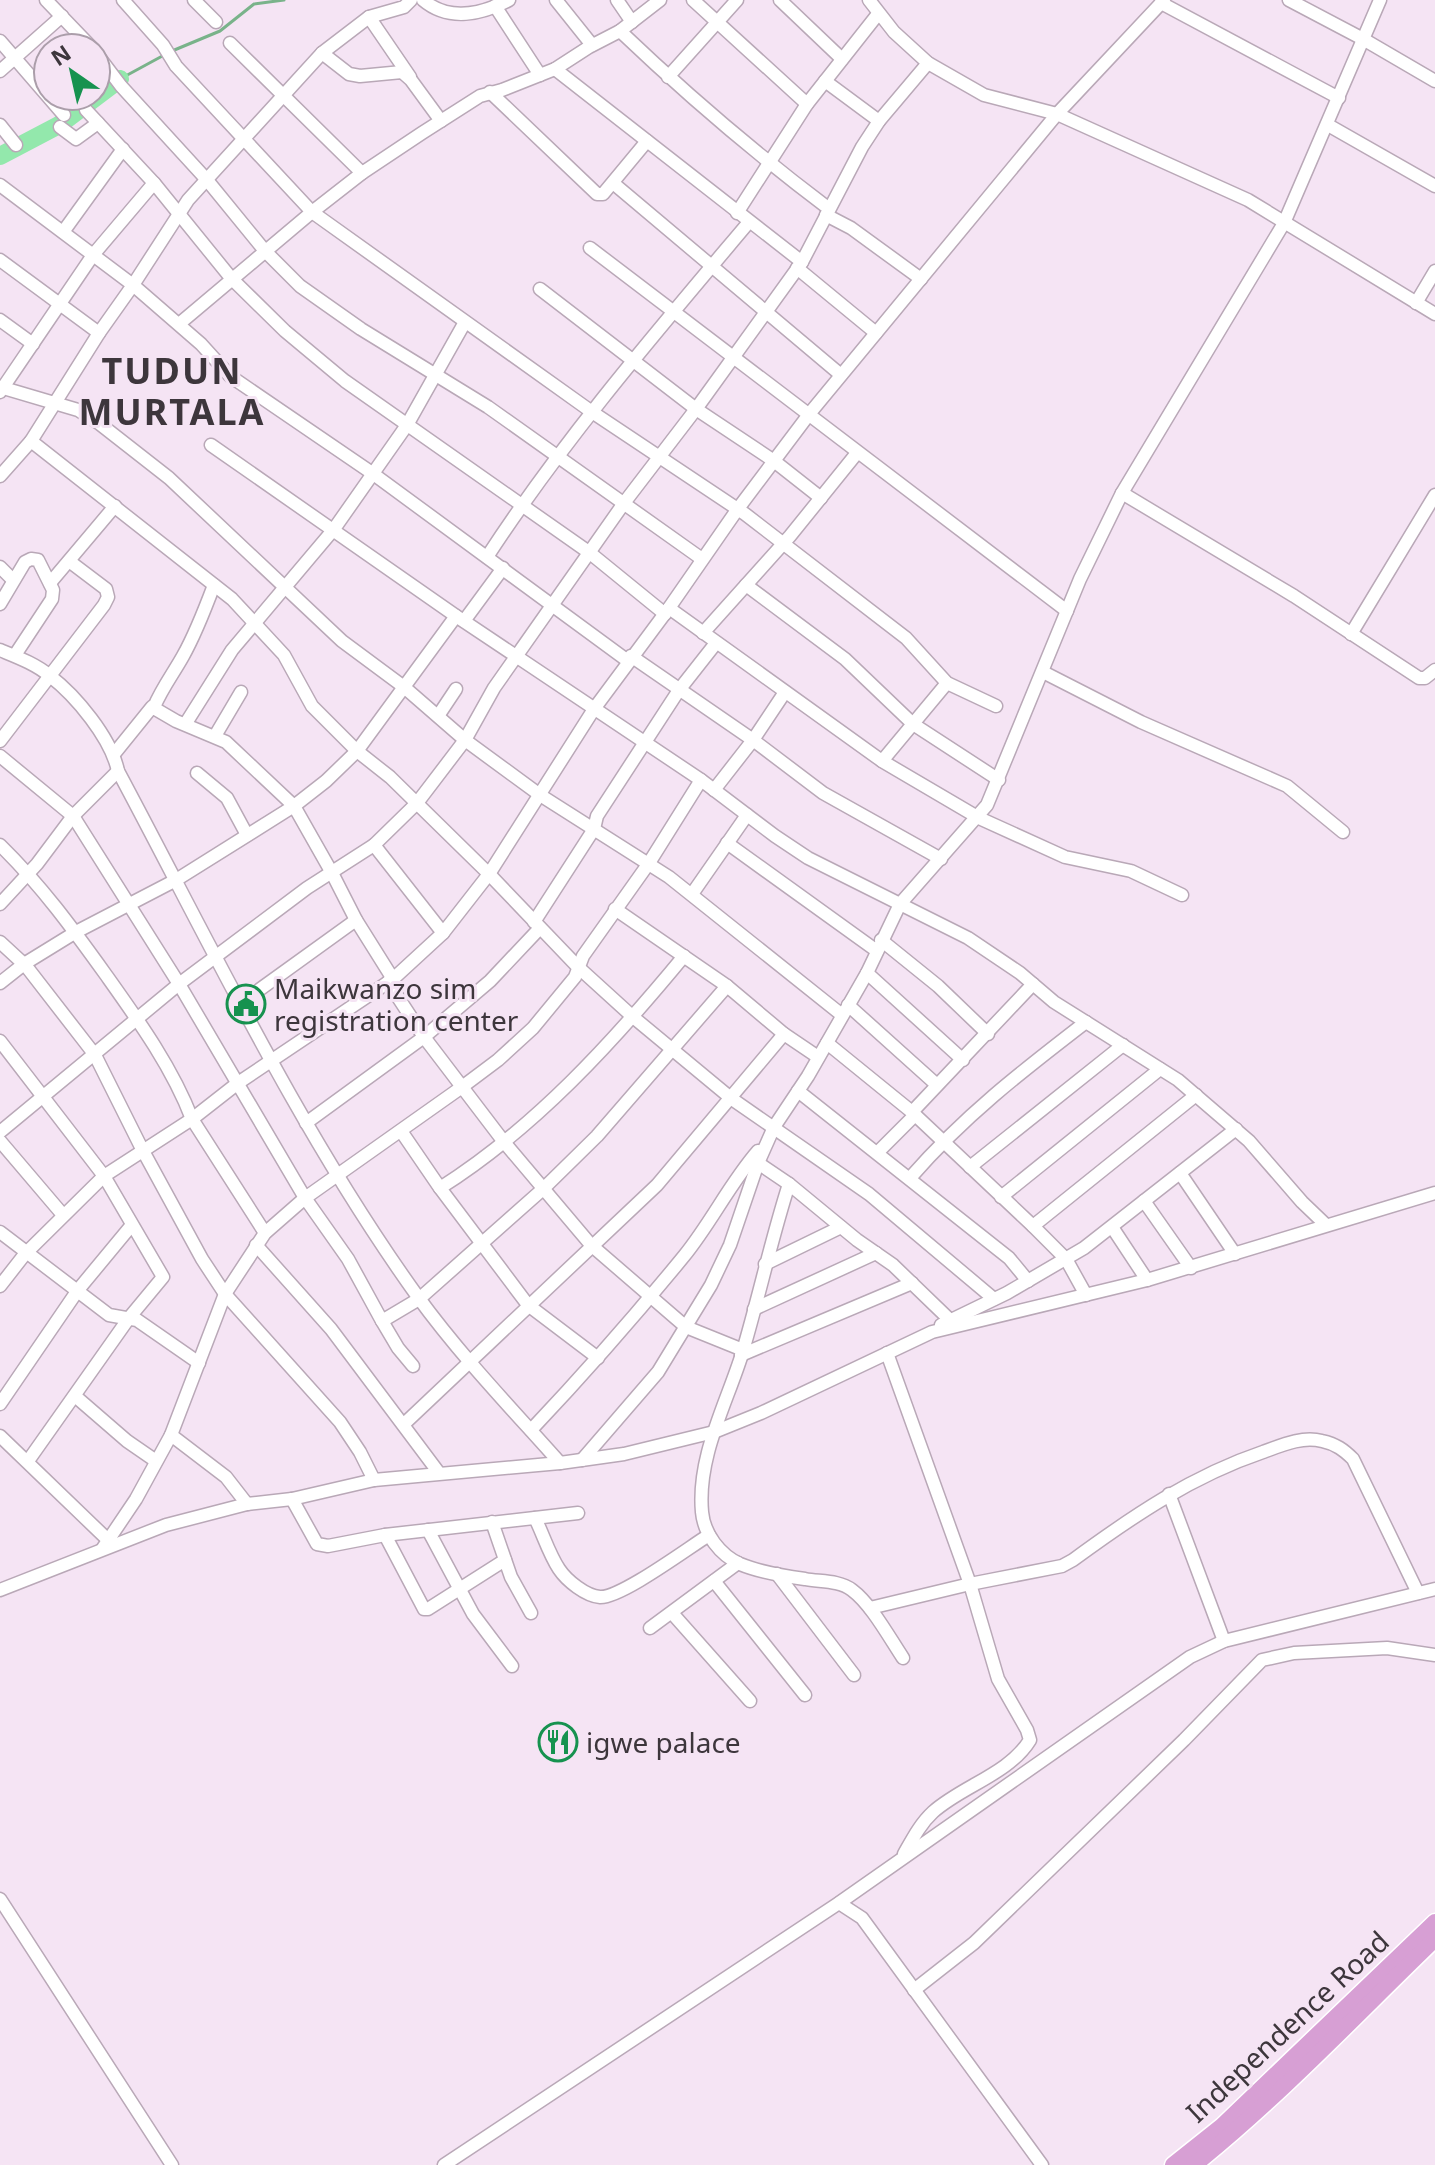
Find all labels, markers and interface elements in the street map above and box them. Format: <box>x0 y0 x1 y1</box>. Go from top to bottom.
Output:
north arrow <box>32 32 112 112</box>
text: N <box>44 37 76 72</box>
district label: TUDUN MURTALA <box>79 346 265 436</box>
place label: Maikwanzo sim registration center <box>274 969 519 1039</box>
public building icon: Maikwanzo sim registration center <box>225 983 267 1025</box>
restaurant icon: igwe palace <box>537 1721 579 1763</box>
place label: igwe palace <box>586 1723 741 1761</box>
street label: Independence Road <box>1177 1922 1397 2130</box>

